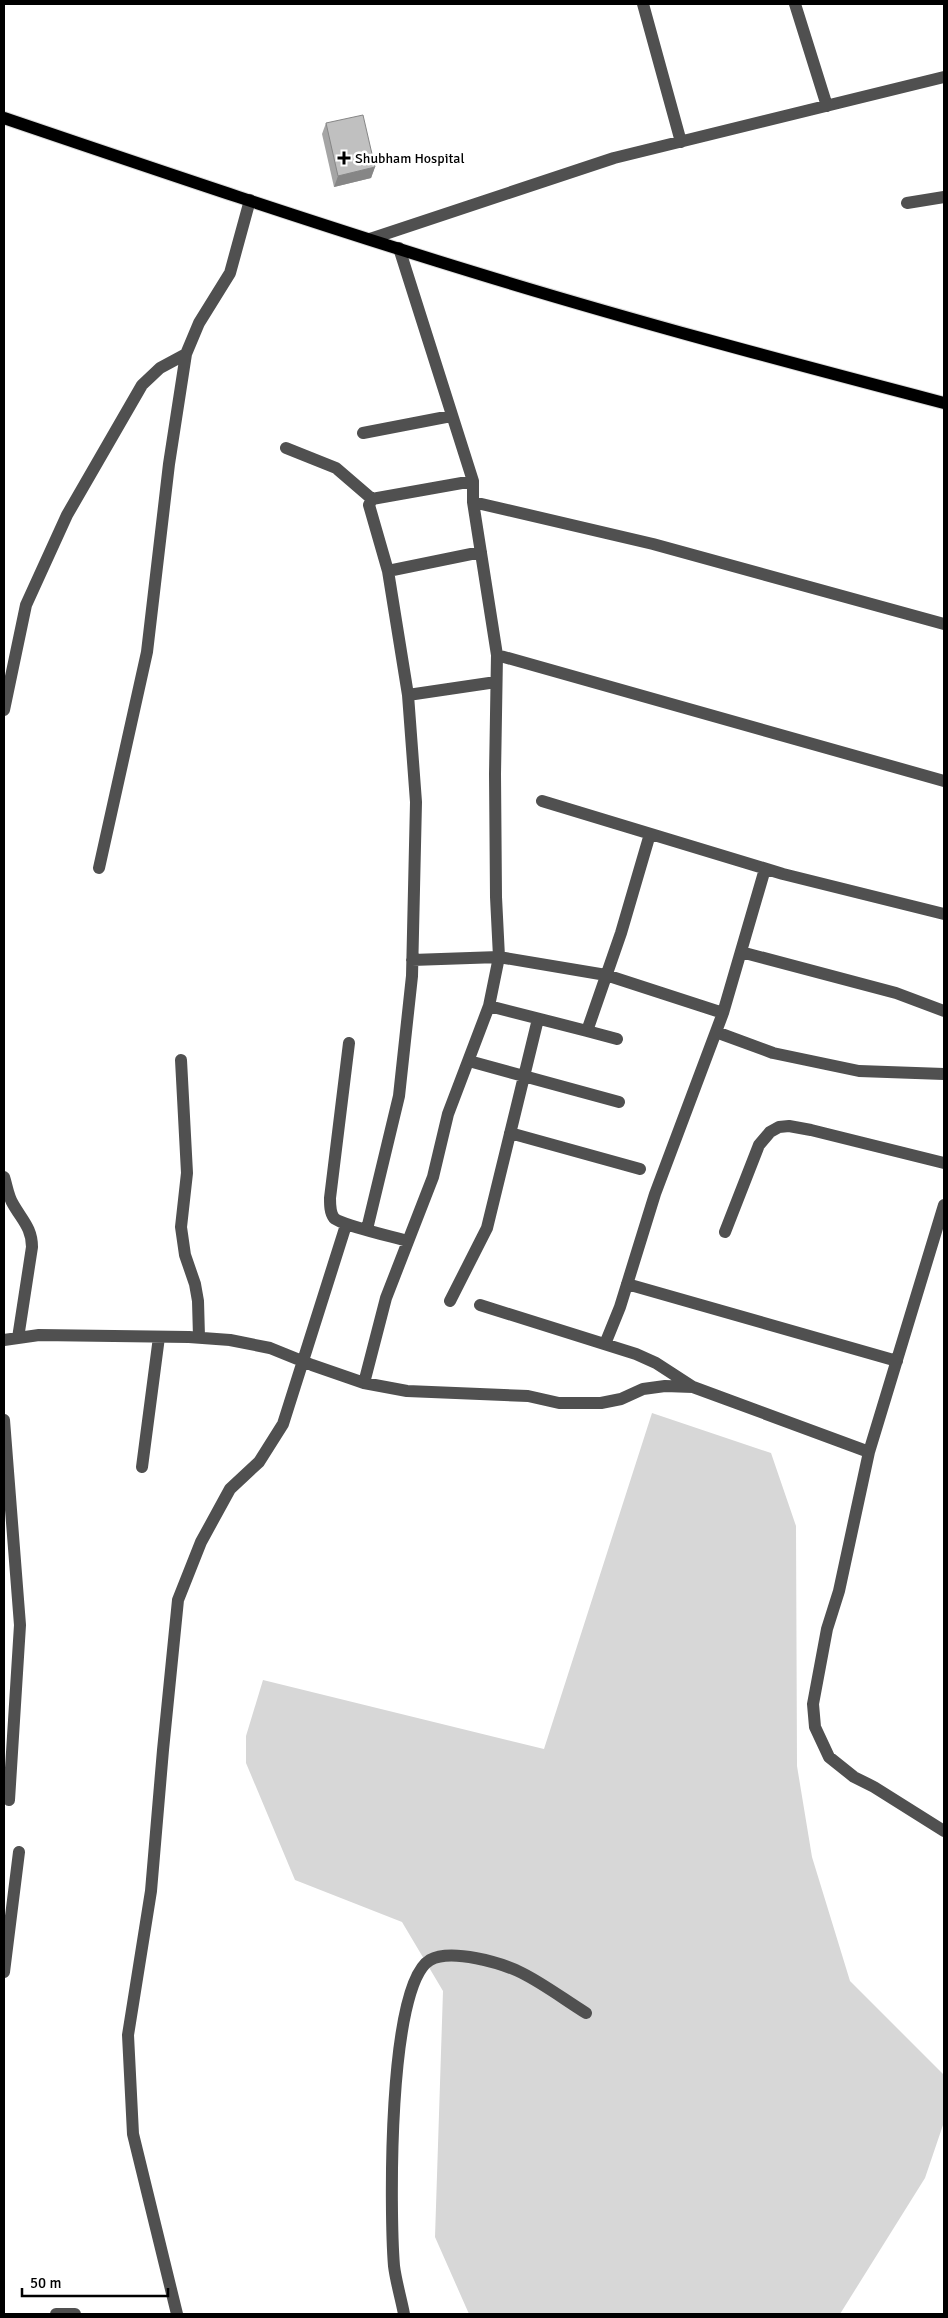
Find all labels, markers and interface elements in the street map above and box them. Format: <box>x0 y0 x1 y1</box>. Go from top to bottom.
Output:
place label: Shubham Hospital <box>355 150 465 167</box>
marker: Shubham Hospital <box>337 151 351 165</box>
scale bar <box>22 2266 169 2298</box>
text: 50 m <box>30 2274 61 2292</box>

